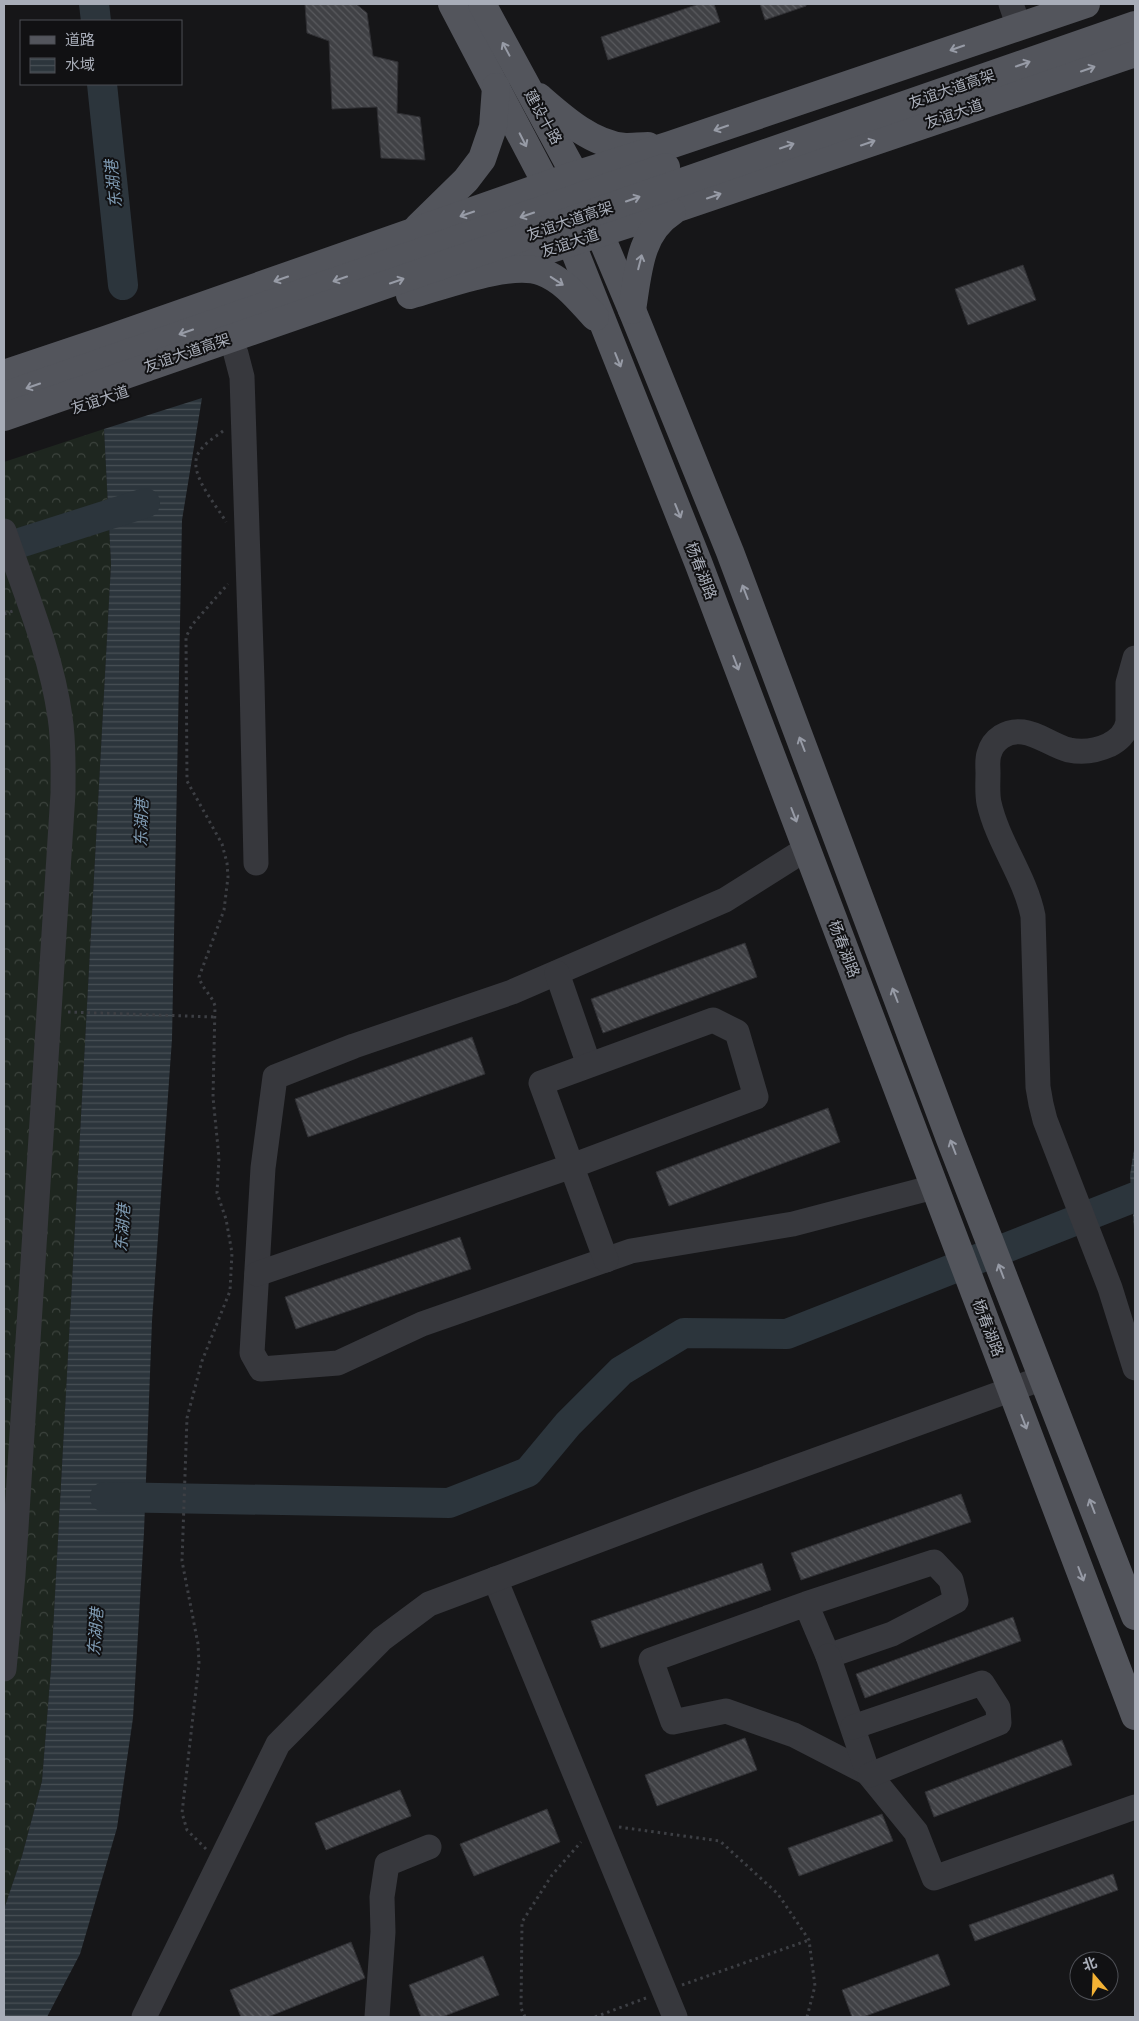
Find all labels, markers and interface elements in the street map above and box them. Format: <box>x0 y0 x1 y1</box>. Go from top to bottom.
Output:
legend <box>20 20 182 85</box>
text: 道路 <box>65 30 95 49</box>
one-way arrow <box>501 42 510 57</box>
one-way arrow <box>950 43 966 53</box>
text: 水域 <box>65 55 95 74</box>
one-way arrow <box>1015 59 1031 68</box>
one-way arrow <box>1080 63 1096 73</box>
street label: 友谊大道高架 <box>907 66 997 112</box>
street label: 建设十路 <box>521 86 566 148</box>
street label: 友谊大道 <box>923 96 985 132</box>
one-way arrow <box>713 124 729 133</box>
one-way arrow <box>519 132 528 147</box>
one-way arrow <box>860 138 876 148</box>
one-way arrow <box>779 141 794 150</box>
water label: 东湖港 <box>101 157 125 209</box>
one-way arrow <box>706 190 722 200</box>
one-way arrow <box>625 194 641 203</box>
street label: 友谊大道高架 <box>525 198 615 244</box>
one-way arrow <box>460 209 476 219</box>
one-way arrow <box>519 211 535 220</box>
street label: 友谊大道 <box>539 225 601 261</box>
one-way arrow <box>636 255 645 271</box>
one-way arrow <box>274 275 289 284</box>
one-way arrow <box>333 275 348 284</box>
one-way arrow <box>389 275 405 285</box>
one-way arrow <box>550 276 564 286</box>
one-way arrow <box>179 328 195 337</box>
street label: 友谊大道高架 <box>141 329 232 376</box>
one-way arrow <box>614 352 623 367</box>
one-way arrow <box>25 381 41 391</box>
street label: 友谊大道 <box>68 381 131 418</box>
one-way arrow <box>674 503 683 518</box>
street label: 杨春湖路 <box>682 539 721 602</box>
one-way arrow <box>740 585 749 600</box>
one-way arrow <box>732 655 741 670</box>
one-way arrow <box>797 737 806 752</box>
water label: 东湖港 <box>132 797 151 847</box>
one-way arrow <box>789 807 799 822</box>
street label: 杨春湖路 <box>825 917 864 980</box>
one-way arrow <box>890 987 899 1002</box>
one-way arrow <box>947 1140 957 1155</box>
water label: 东湖港 <box>111 1201 134 1253</box>
one-way arrow <box>996 1263 1005 1279</box>
street label: 杨春湖路 <box>969 1296 1008 1359</box>
one-way arrow <box>1020 1415 1029 1430</box>
one-way arrow <box>1087 1498 1096 1514</box>
one-way arrow <box>1077 1566 1087 1581</box>
water label: 东湖港 <box>84 1605 107 1657</box>
north arrow <box>1069 1951 1119 2001</box>
text: 北 <box>1080 1953 1099 1974</box>

